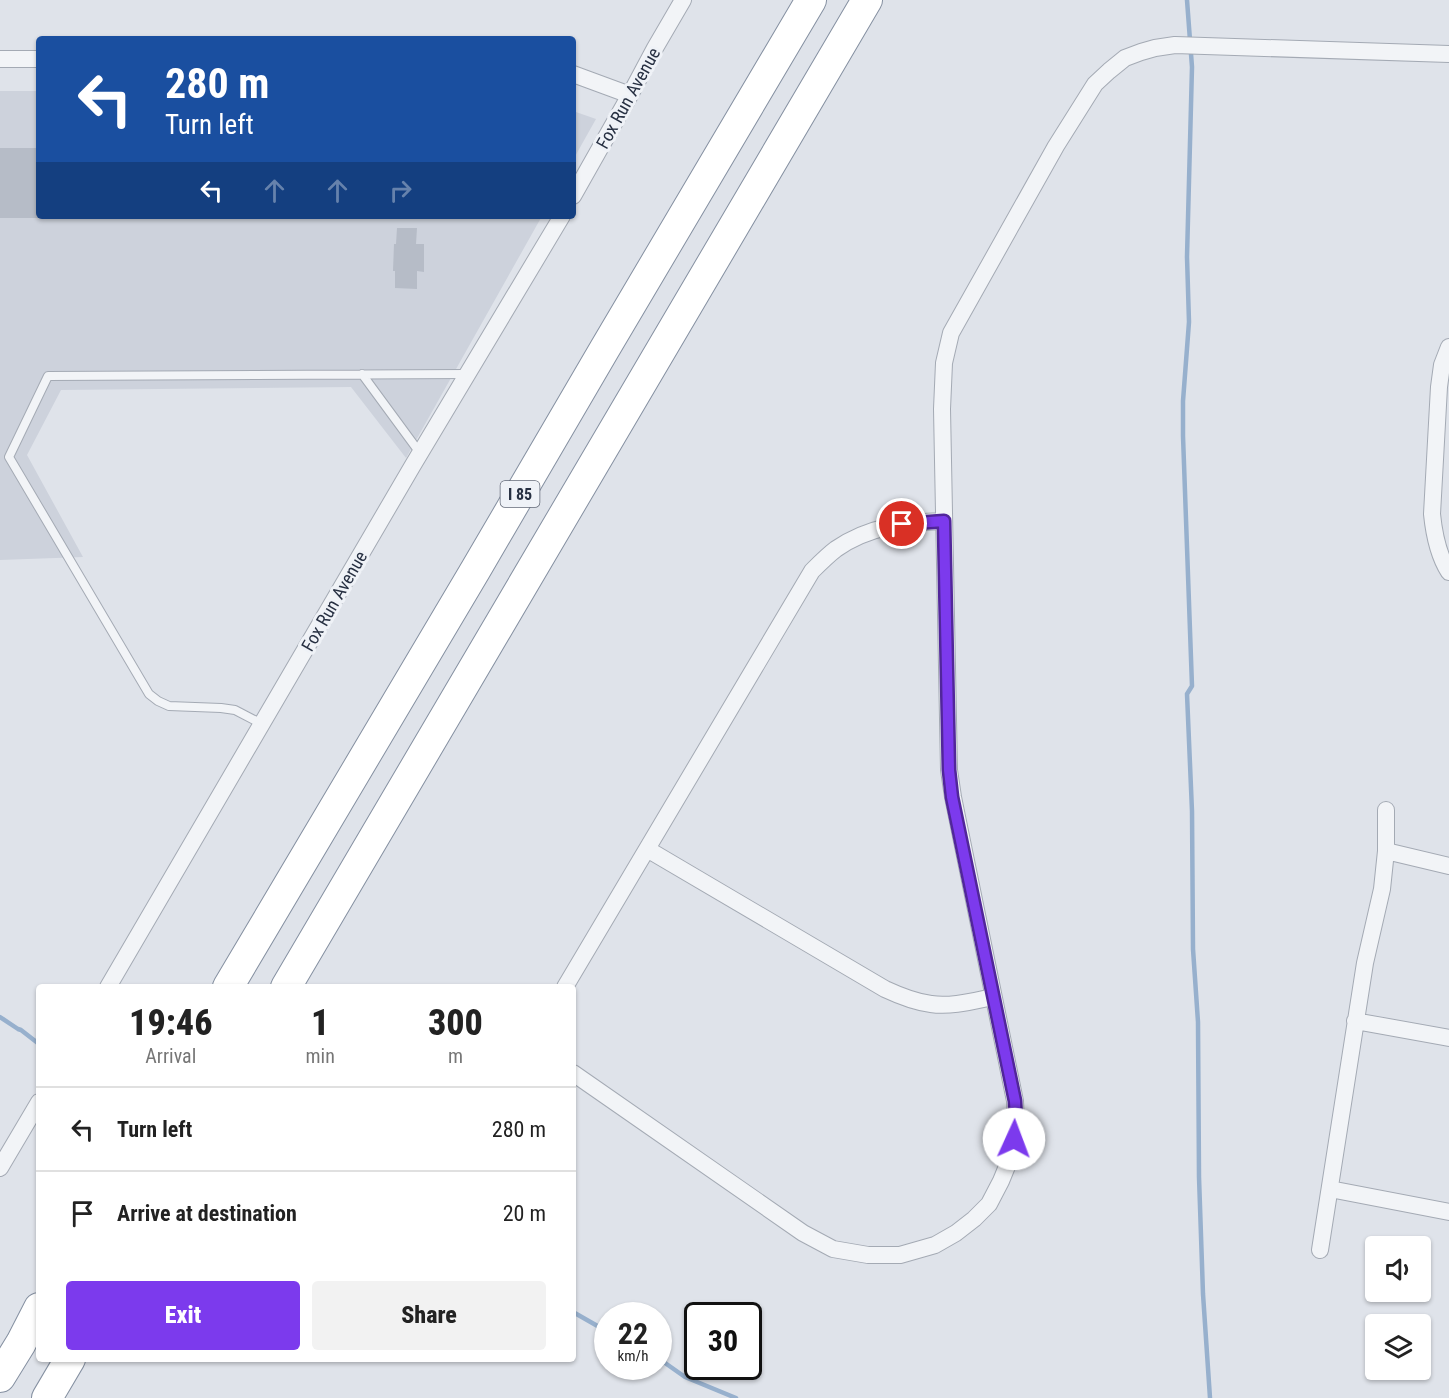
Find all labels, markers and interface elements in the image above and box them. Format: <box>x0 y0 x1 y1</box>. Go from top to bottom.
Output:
street label: Fox Run Avenue <box>592 44 664 152</box>
text: 280 m <box>165 59 270 108</box>
icon: left <box>66 60 144 138</box>
text: Turn left <box>165 109 254 141</box>
icon: left <box>195 174 228 207</box>
icon: ahead <box>258 174 291 207</box>
icon: ahead <box>321 174 354 207</box>
icon: right <box>384 174 417 207</box>
road number: I 85 <box>500 481 540 507</box>
pin <box>876 498 927 549</box>
icon: arrive <box>885 507 918 540</box>
street label: Fox Run Avenue <box>297 547 371 655</box>
text: 19:46 <box>129 1002 212 1044</box>
text: 1 <box>311 1002 329 1044</box>
text: 300 <box>428 1002 483 1044</box>
text: Arrival <box>145 1044 196 1068</box>
text: min <box>306 1044 335 1068</box>
text: m <box>448 1044 463 1068</box>
position arrow <box>982 1107 1046 1171</box>
icon: left <box>66 1113 99 1146</box>
text: Turn left <box>117 1117 192 1142</box>
text: 280 m <box>492 1117 546 1142</box>
icon: arrive <box>66 1197 99 1230</box>
text: Arrive at destination <box>117 1201 297 1226</box>
text: 20 m <box>503 1201 546 1226</box>
map controls <box>1365 1236 1431 1380</box>
button: sound <box>1365 1236 1431 1302</box>
button: Exit <box>66 1281 300 1350</box>
button: Share <box>312 1281 546 1350</box>
speed limit sign: 30 <box>684 1302 762 1380</box>
button: layers <box>1365 1314 1431 1380</box>
text: 22 <box>618 1316 648 1351</box>
text: km/h <box>618 1347 648 1365</box>

